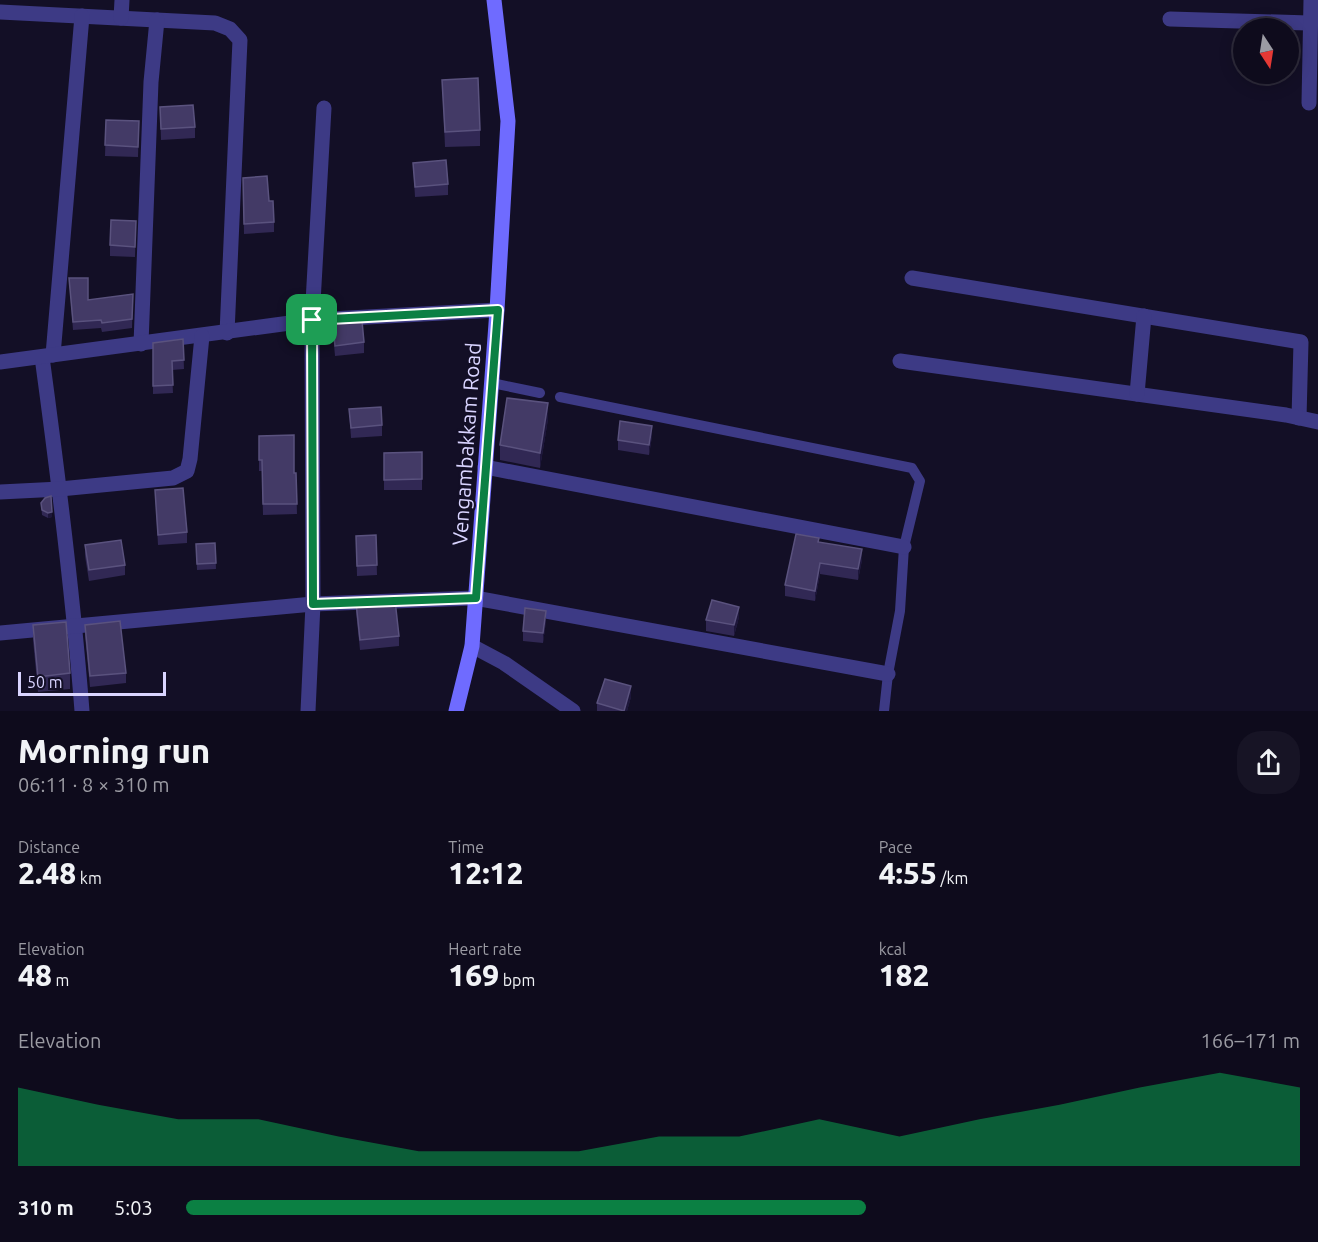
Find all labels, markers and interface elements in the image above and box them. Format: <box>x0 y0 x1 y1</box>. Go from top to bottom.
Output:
north arrow <box>1233 18 1299 84</box>
map controls <box>1233 18 1299 84</box>
pin <box>286 294 337 345</box>
icon: arrive <box>295 303 328 336</box>
street label: Vengambakkam Road <box>447 342 485 546</box>
scale bar <box>18 669 166 696</box>
text: 50 m <box>27 673 63 691</box>
button: share <box>1237 731 1300 794</box>
text: Morning run <box>18 732 210 769</box>
text: 06:11 · 8 × 310 m <box>18 773 170 796</box>
text: Distance <box>18 838 80 856</box>
text: Time <box>448 838 484 856</box>
text: Pace <box>879 838 913 856</box>
text: 2.48 <box>18 856 76 890</box>
text: 12:12 <box>448 856 523 890</box>
text: 4:55 <box>879 856 937 890</box>
text: km <box>76 869 102 887</box>
text: /km <box>937 869 968 887</box>
text: Elevation <box>18 940 85 958</box>
text: Heart rate <box>448 940 522 958</box>
text: kcal <box>879 940 906 958</box>
text: 48 <box>18 958 52 992</box>
text: 169 <box>448 958 499 992</box>
text: 182 <box>879 958 929 992</box>
text: m <box>52 971 69 989</box>
text: bpm <box>499 971 535 989</box>
text: Elevation <box>18 1029 101 1052</box>
text: 166–171 m <box>1201 1029 1300 1052</box>
text: 310 m <box>18 1196 74 1219</box>
text: 5:03 <box>114 1196 153 1219</box>

